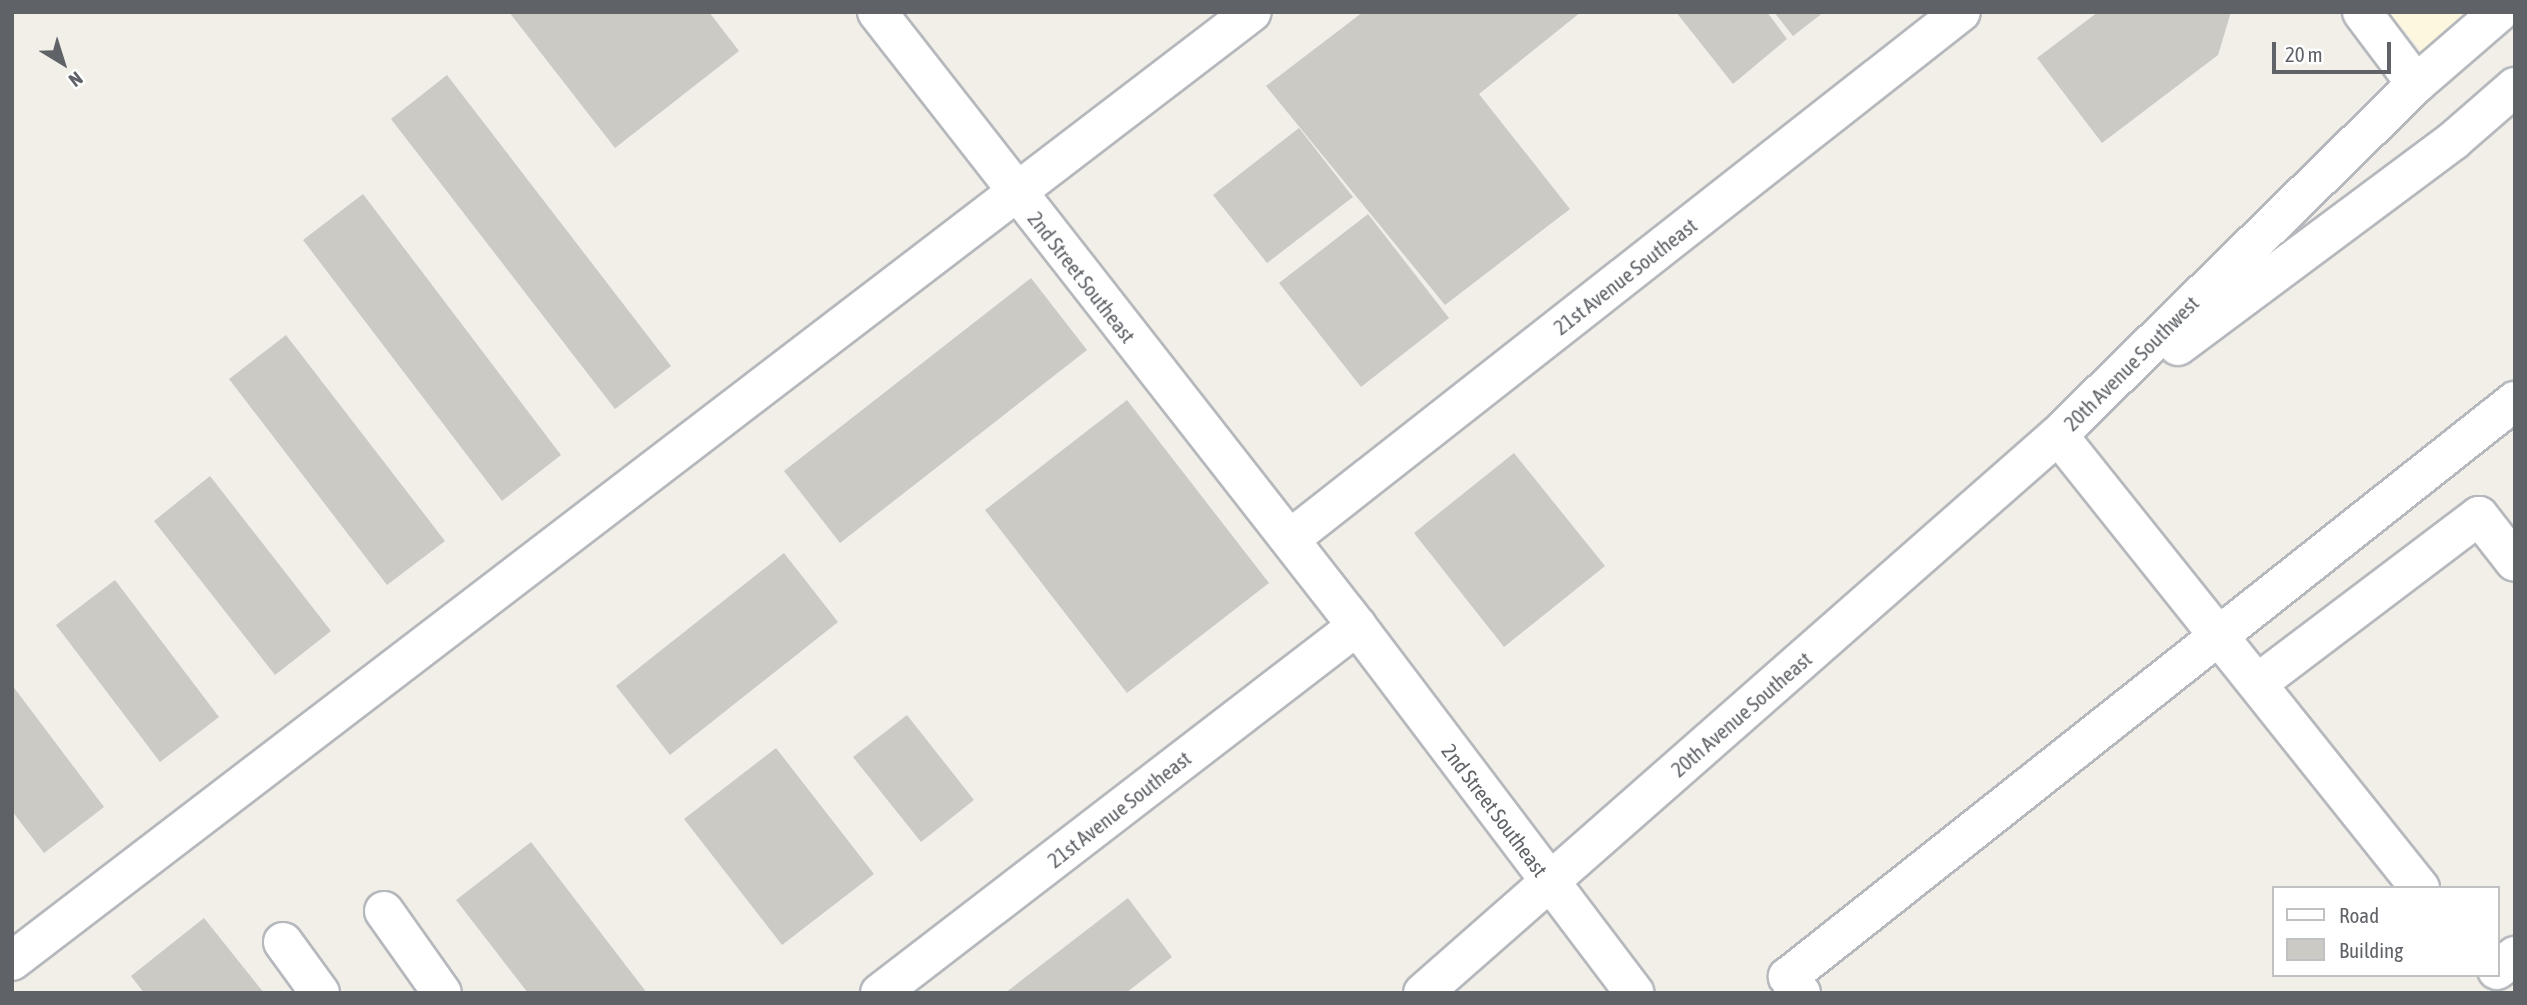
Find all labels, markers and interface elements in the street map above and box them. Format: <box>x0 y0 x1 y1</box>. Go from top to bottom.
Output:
north arrow <box>28 28 98 98</box>
scale bar <box>2275 28 2394 72</box>
text: 20 m <box>2285 42 2323 66</box>
text: N <box>65 67 87 92</box>
street label: 2nd Street Southeast <box>1023 206 1141 348</box>
street label: 21st Avenue Southeast <box>1548 212 1702 340</box>
street label: 20th Avenue Southwest <box>2058 290 2204 436</box>
street label: 20th Avenue Southeast <box>1666 646 1816 782</box>
street label: 2nd Street Southeast <box>1437 739 1553 881</box>
street label: 21st Avenue Southeast <box>1042 745 1196 873</box>
legend <box>2272 886 2499 977</box>
text: Road <box>2339 903 2379 927</box>
text: Building <box>2339 938 2403 962</box>

